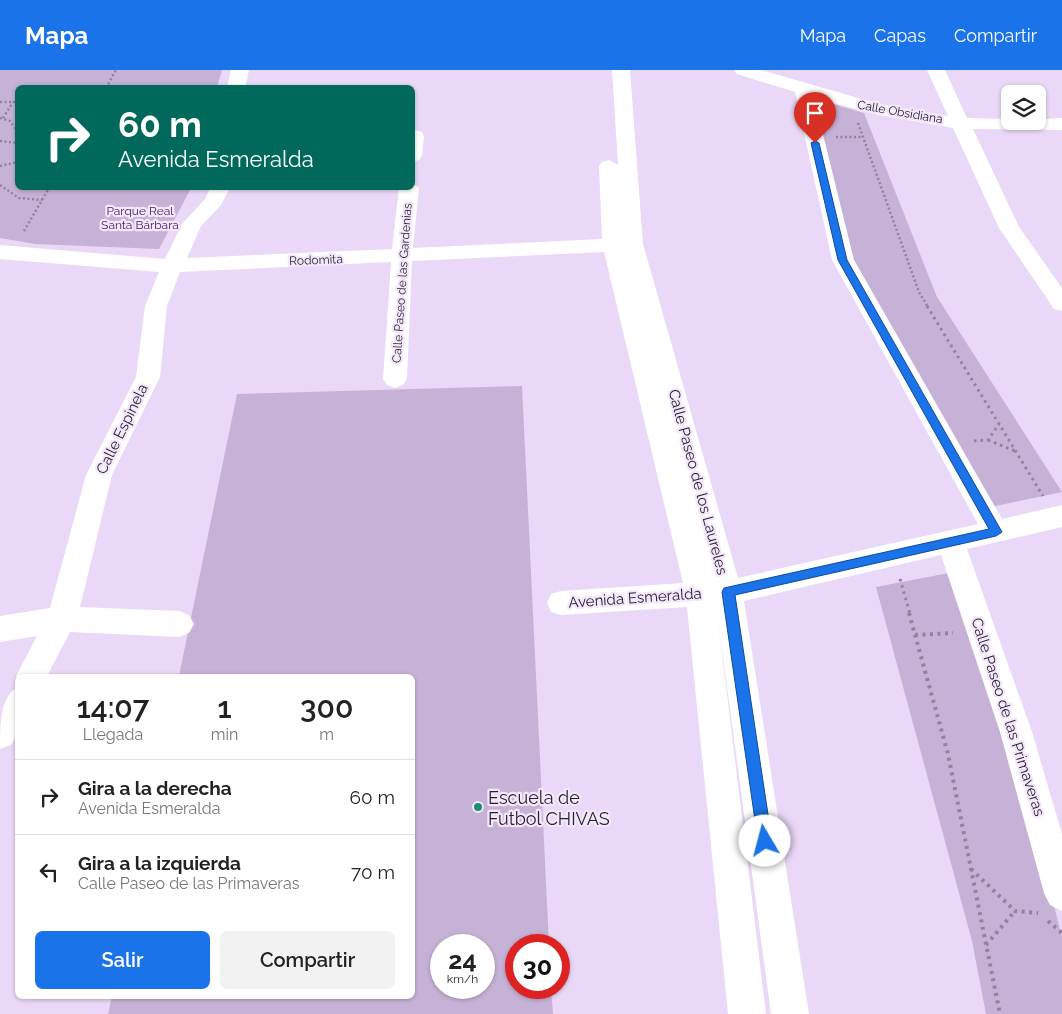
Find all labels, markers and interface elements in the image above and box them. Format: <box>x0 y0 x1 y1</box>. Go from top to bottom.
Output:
text: Mapa <box>25 21 88 50</box>
text: Mapa <box>800 25 846 46</box>
text: Capas <box>874 25 926 46</box>
text: Compartir <box>954 25 1037 46</box>
map controls <box>1001 85 1046 130</box>
button: layers <box>1001 85 1046 130</box>
pin <box>794 92 836 143</box>
street label: Calle Obsidiana <box>856 98 944 126</box>
icon: arrive <box>801 99 829 127</box>
text: 60 m <box>118 104 202 145</box>
icon: right <box>35 105 100 170</box>
text: Avenida Esmeralda <box>118 146 314 172</box>
street label: Calle Paseo de las Gardenias <box>389 202 415 363</box>
park label: Parque Real Santa Bárbara <box>101 204 179 232</box>
street label: Rodomita <box>289 252 343 268</box>
street label: Calle Espinela <box>92 381 152 477</box>
street label: Calle Paseo de los Laureles <box>665 387 731 577</box>
street label: Avenida Esmeralda <box>568 584 702 612</box>
street label: Calle Paseo de las Primaveras <box>967 616 1049 818</box>
text: 14:07 <box>77 690 149 725</box>
text: 1 <box>218 690 232 725</box>
text: 300 <box>300 690 353 725</box>
text: Llegada <box>83 725 143 744</box>
text: min <box>211 725 238 744</box>
text: m <box>319 725 334 744</box>
text: Gira a la derecha <box>78 777 232 799</box>
icon: right <box>35 783 63 811</box>
text: 60 m <box>350 786 395 808</box>
place label: Escuela de Futbol CHIVAS <box>488 787 610 829</box>
text: Avenida Esmeralda <box>78 799 220 818</box>
marker: Escuela de Futbol CHIVAS <box>472 801 484 813</box>
position arrow <box>738 814 790 866</box>
text: Gira a la izquierda <box>78 852 241 874</box>
icon: left <box>35 858 63 886</box>
text: 70 m <box>351 861 395 883</box>
text: Calle Paseo de las Primaveras <box>78 874 299 893</box>
button: Salir <box>35 931 210 989</box>
button: Compartir <box>220 931 395 989</box>
speed limit sign: 30 <box>505 934 570 999</box>
text: 24 <box>448 945 477 975</box>
text: km/h <box>447 972 478 986</box>

